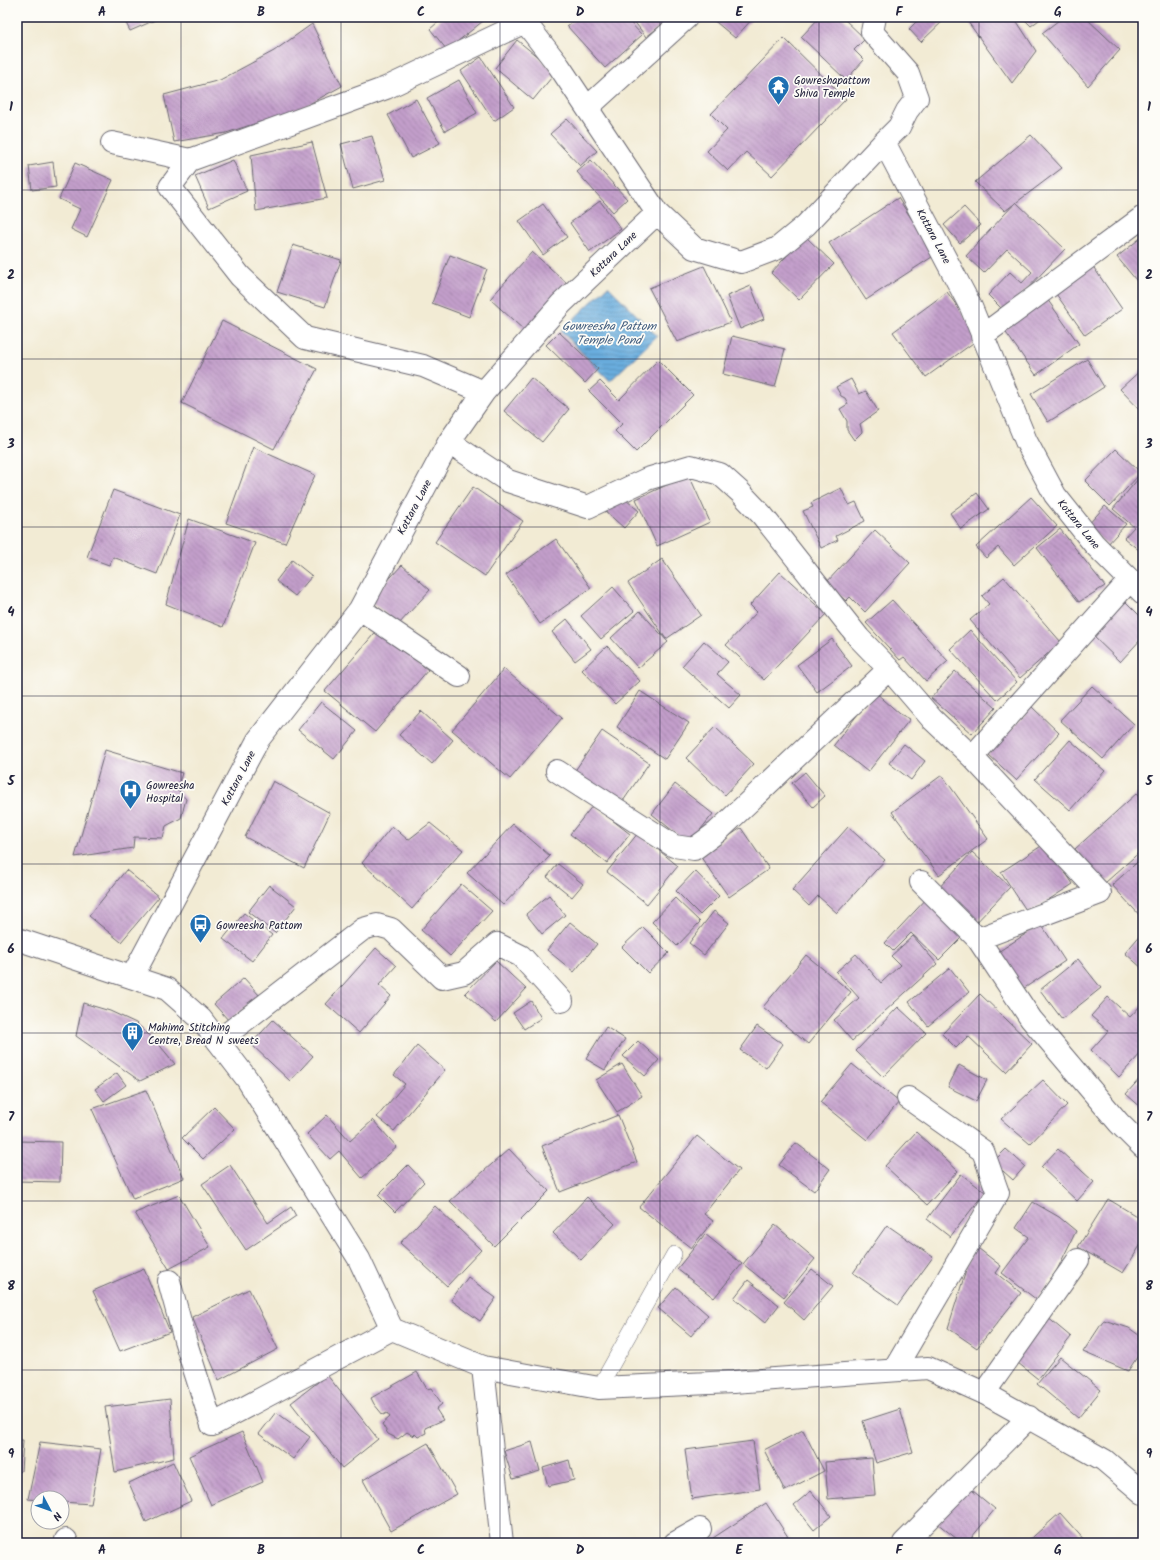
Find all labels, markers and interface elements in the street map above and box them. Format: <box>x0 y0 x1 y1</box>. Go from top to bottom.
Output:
text: A <box>98 2 106 23</box>
text: B <box>257 2 265 23</box>
text: C <box>417 2 425 23</box>
text: D <box>576 2 585 23</box>
text: E <box>735 2 743 23</box>
text: F <box>895 2 903 23</box>
text: G <box>1054 2 1062 23</box>
place label: Gowreshapattom Shiva Temple <box>794 72 870 103</box>
temple icon: Gowreshapattom Shiva Temple <box>766 73 792 106</box>
text: 1 <box>9 97 13 118</box>
text: 1 <box>1147 97 1151 118</box>
street label: Kottara Lane <box>911 206 955 267</box>
street label: Kottara Lane <box>586 227 642 282</box>
text: 2 <box>7 265 15 286</box>
text: 2 <box>1145 265 1153 286</box>
water label: Gowreesha Pattom Temple Pond <box>562 317 657 350</box>
text: 3 <box>6 434 15 455</box>
text: 3 <box>1144 434 1153 455</box>
street label: Kottara Lane <box>393 477 437 538</box>
street label: Kottara Lane <box>1052 496 1104 554</box>
text: 4 <box>7 602 15 623</box>
text: 4 <box>1145 602 1153 623</box>
street label: Kottara Lane <box>217 748 261 809</box>
text: 5 <box>7 771 16 792</box>
text: 5 <box>1145 771 1154 792</box>
place label: Gowreesha Hospital <box>146 777 194 808</box>
hospital icon: Gowreesha Hospital <box>118 778 144 811</box>
bus stop icon: Gowreesha Pattom <box>187 912 213 945</box>
place label: Gowreesha Pattom <box>216 917 302 935</box>
text: 6 <box>7 939 15 960</box>
text: 6 <box>1145 939 1153 960</box>
place label: Mahima Stitching Centre, Bread N sweets <box>148 1019 259 1050</box>
building icon: Mahima Stitching Centre, Bread N sweets <box>120 1020 146 1053</box>
text: 7 <box>8 1107 15 1128</box>
text: 7 <box>1146 1107 1153 1128</box>
text: 8 <box>7 1276 15 1297</box>
text: 8 <box>1145 1276 1153 1297</box>
text: 9 <box>8 1444 15 1465</box>
text: 9 <box>1146 1444 1153 1465</box>
north arrow <box>30 1490 70 1530</box>
text: N <box>48 1507 66 1524</box>
text: A <box>98 1540 106 1560</box>
text: B <box>257 1540 265 1560</box>
text: C <box>417 1540 425 1560</box>
text: D <box>576 1540 585 1560</box>
text: E <box>735 1540 743 1560</box>
text: F <box>895 1540 903 1560</box>
text: G <box>1054 1540 1062 1560</box>

